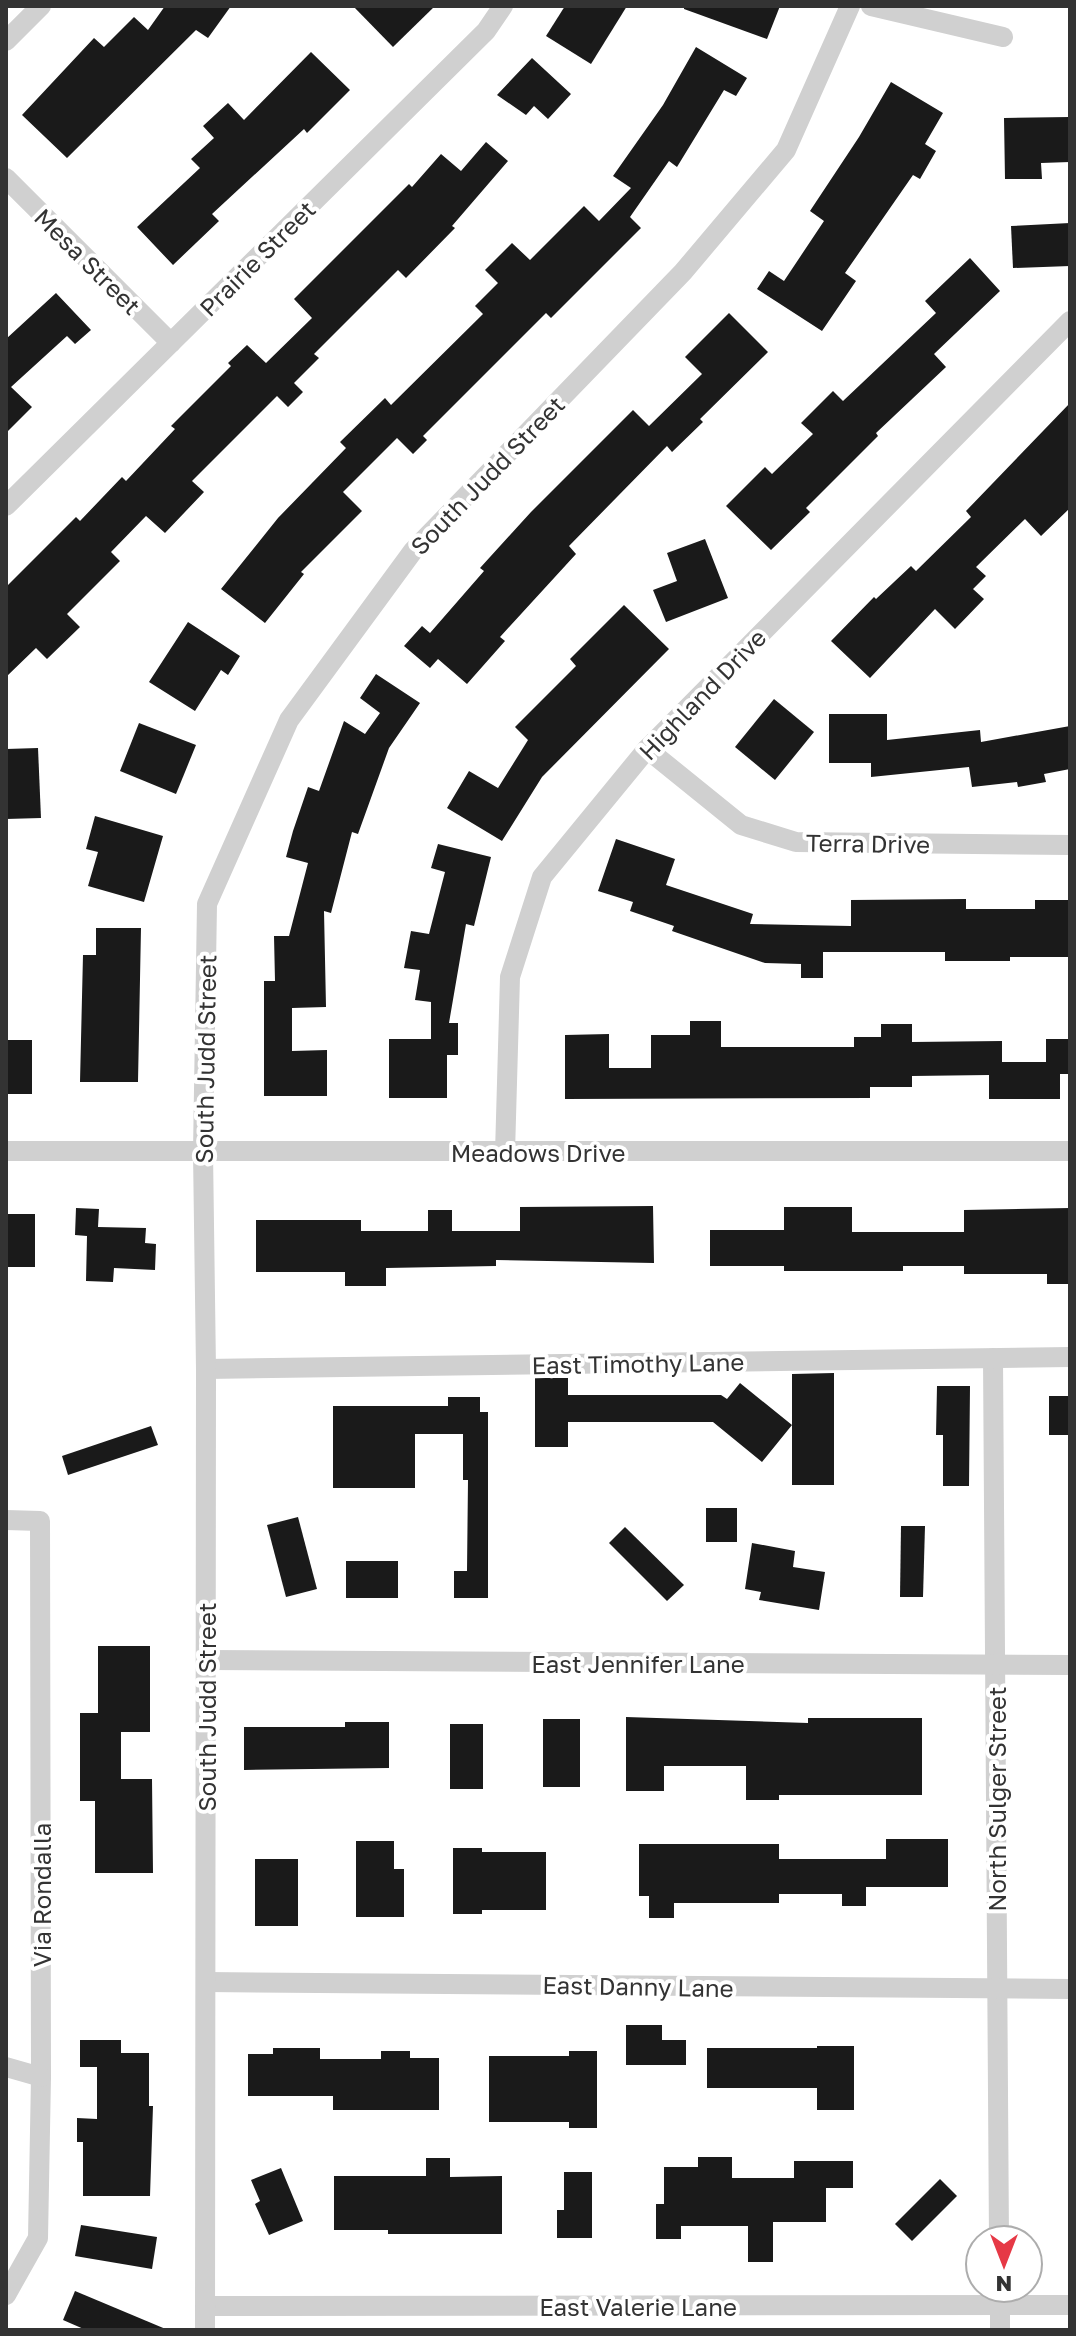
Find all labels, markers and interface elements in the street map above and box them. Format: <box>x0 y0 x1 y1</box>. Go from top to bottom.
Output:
street label: Prairie Street <box>193 194 321 322</box>
street label: Mesa Street <box>29 202 147 320</box>
street label: South Judd Street <box>404 390 570 560</box>
street label: Highland Drive <box>632 623 772 765</box>
street label: Terra Drive <box>806 827 930 859</box>
street label: South Judd Street <box>189 954 221 1164</box>
street label: Meadows Drive <box>451 1138 625 1167</box>
street label: East Timothy Lane <box>531 1347 745 1379</box>
street label: South Judd Street <box>192 1602 221 1812</box>
street label: East Jennifer Lane <box>531 1649 745 1678</box>
street label: North Sulger Street <box>982 1686 1011 1912</box>
street label: Via Rondalla <box>27 1823 56 1967</box>
street label: East Danny Lane <box>542 1970 734 2002</box>
north arrow <box>964 2224 1044 2304</box>
text: N <box>996 2271 1012 2298</box>
street label: East Valerie Lane <box>539 2292 737 2321</box>

